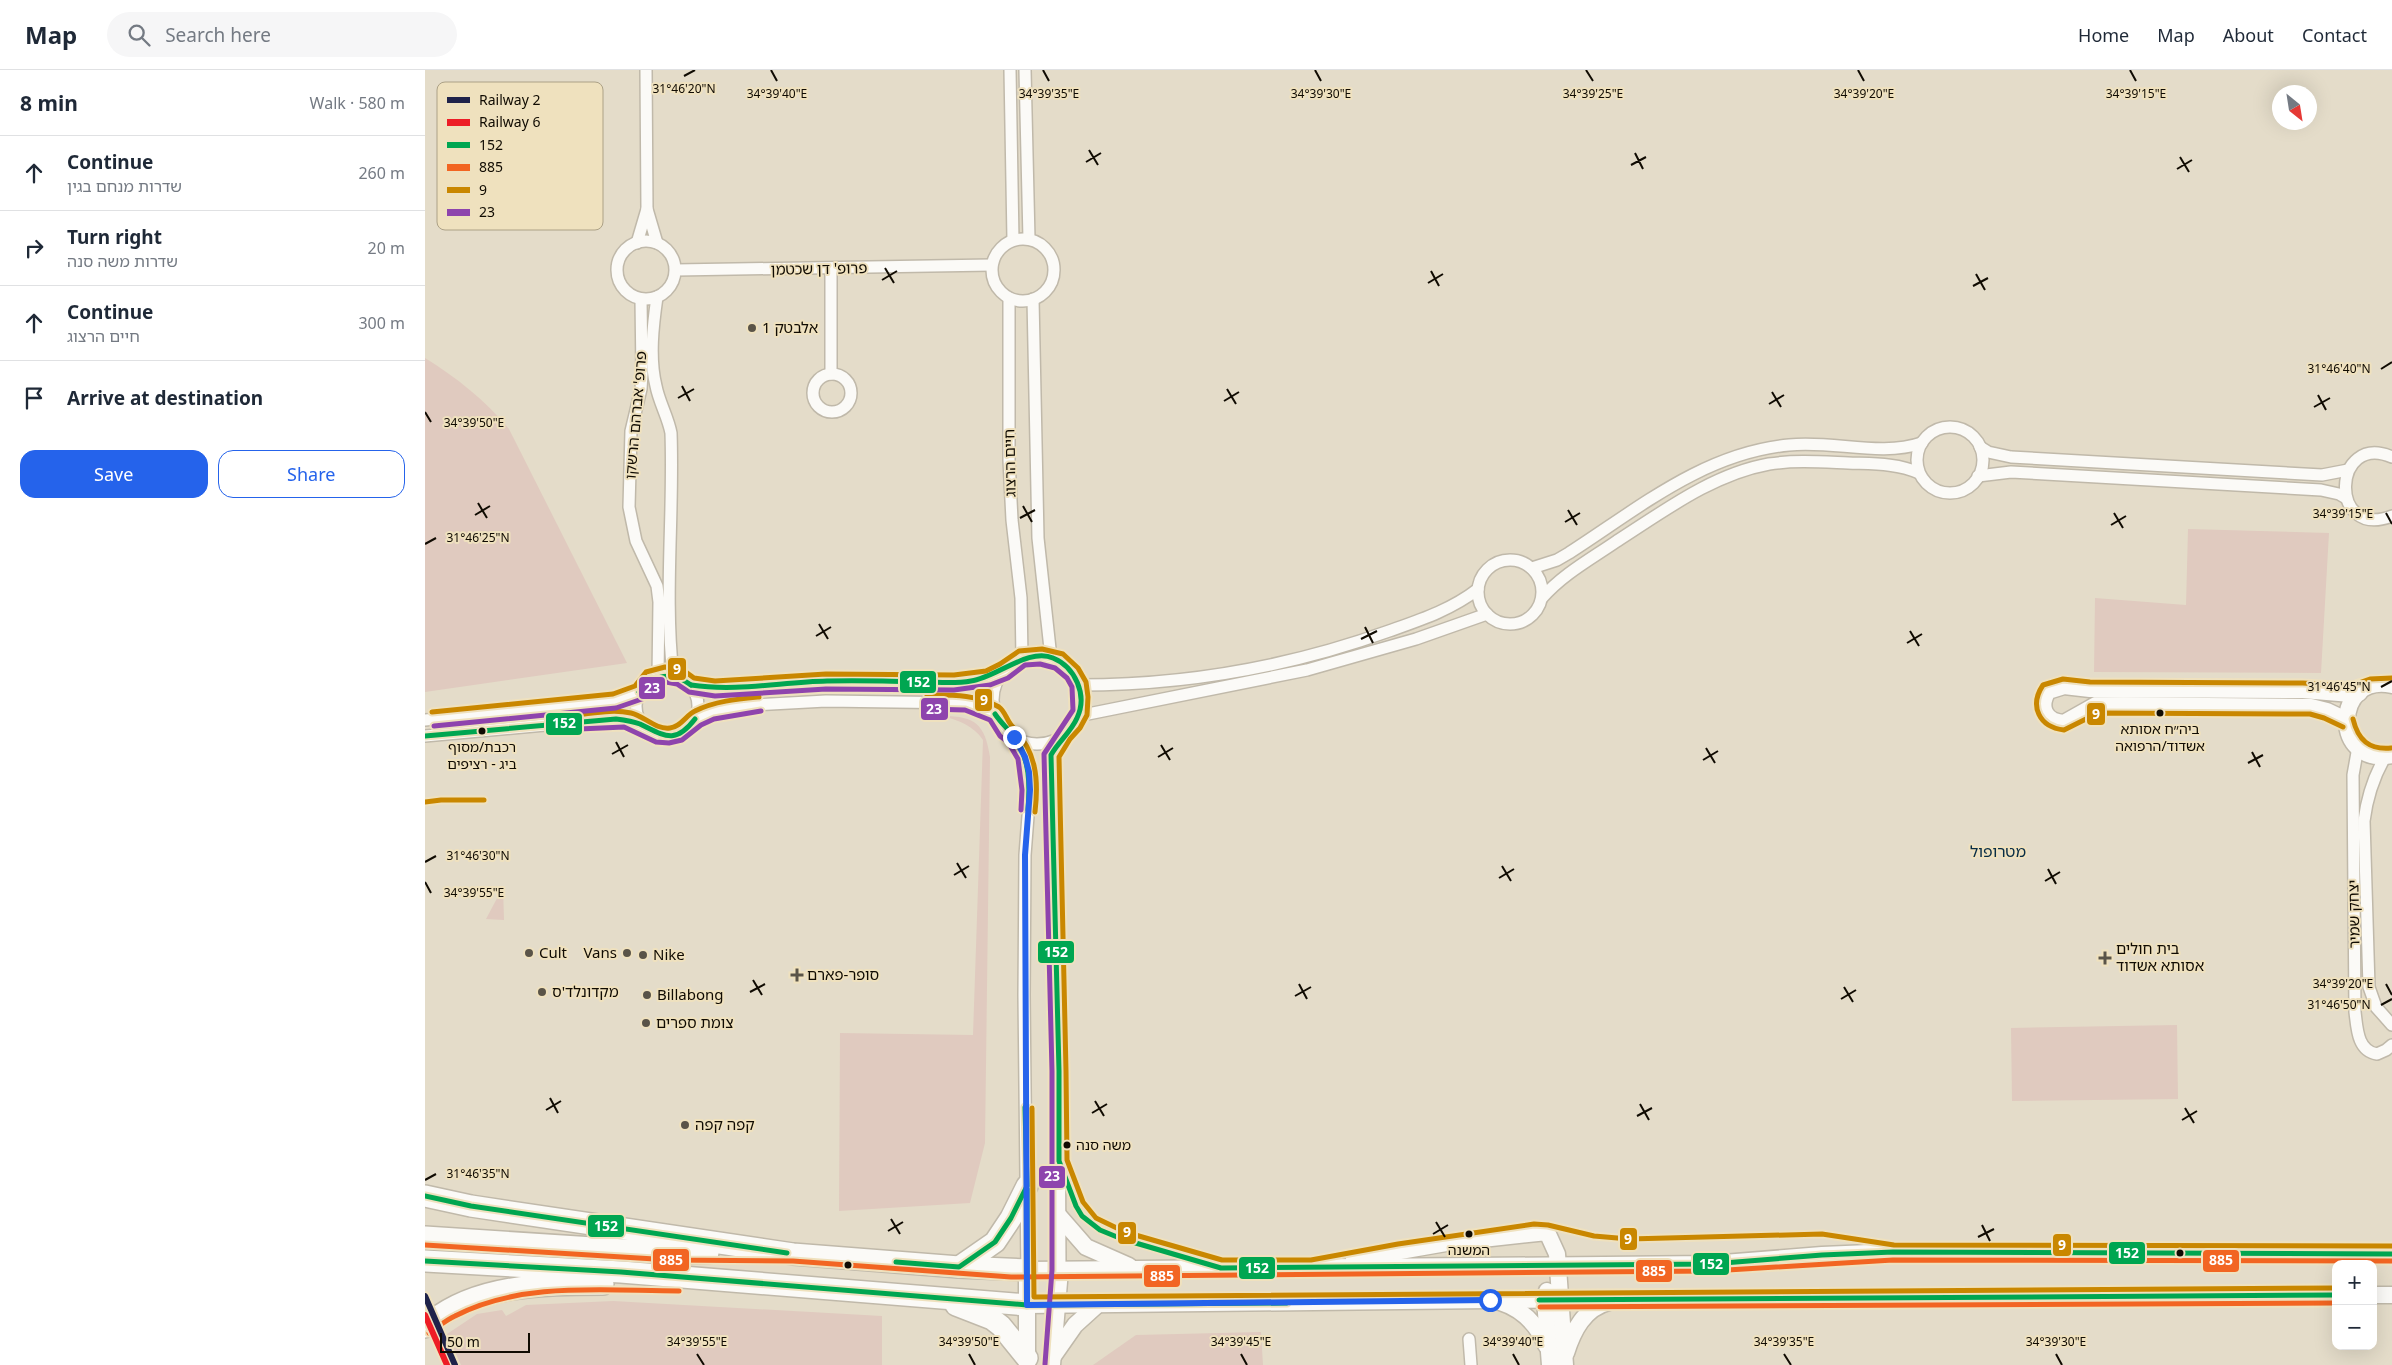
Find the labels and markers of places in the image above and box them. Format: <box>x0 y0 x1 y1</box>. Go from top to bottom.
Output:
place label: אלבטק 1 <box>762 317 818 337</box>
marker: אלבטק 1 <box>746 322 758 334</box>
marker: ביה״ח אסותא אשדוד/הרפואה <box>2155 708 2165 718</box>
place label: ביה״ח אסותא אשדוד/הרפואה <box>2115 719 2205 755</box>
marker: רכבת/מסוף ביג - רציפים <box>477 726 487 736</box>
place label: רכבת/מסוף ביג - רציפים <box>447 737 517 773</box>
place label: בית חולים אסותא אשדוד <box>2116 938 2204 975</box>
place label: Cult <box>539 942 568 962</box>
place label: Vans <box>583 942 617 962</box>
place label: Nike <box>653 944 685 964</box>
marker: Cult <box>523 947 535 959</box>
marker: Vans <box>621 947 633 959</box>
marker: Nike <box>637 949 649 961</box>
marker: בית חולים אסותא אשדוד <box>2098 951 2112 965</box>
place label: סופר-פארם <box>807 964 879 984</box>
marker: סופר-פארם <box>791 969 803 981</box>
place label: מקדונלד'ס <box>552 981 619 1001</box>
place label: Billabong <box>657 984 724 1004</box>
marker: מקדונלד'ס <box>536 986 548 998</box>
marker: Billabong <box>641 989 653 1001</box>
place label: צומת ספרים <box>656 1012 733 1032</box>
marker: צומת ספרים <box>640 1017 652 1029</box>
place label: קפה קפה <box>695 1114 755 1134</box>
marker: קפה קפה <box>679 1119 691 1131</box>
place label: משה סנה <box>1076 1135 1131 1154</box>
marker: משה סנה <box>1062 1140 1072 1150</box>
marker: המשנה <box>1464 1229 1474 1239</box>
place label: המשנה <box>1448 1240 1490 1259</box>
unlabelled marker <box>2175 1248 2185 1258</box>
unlabelled marker <box>843 1260 853 1270</box>

